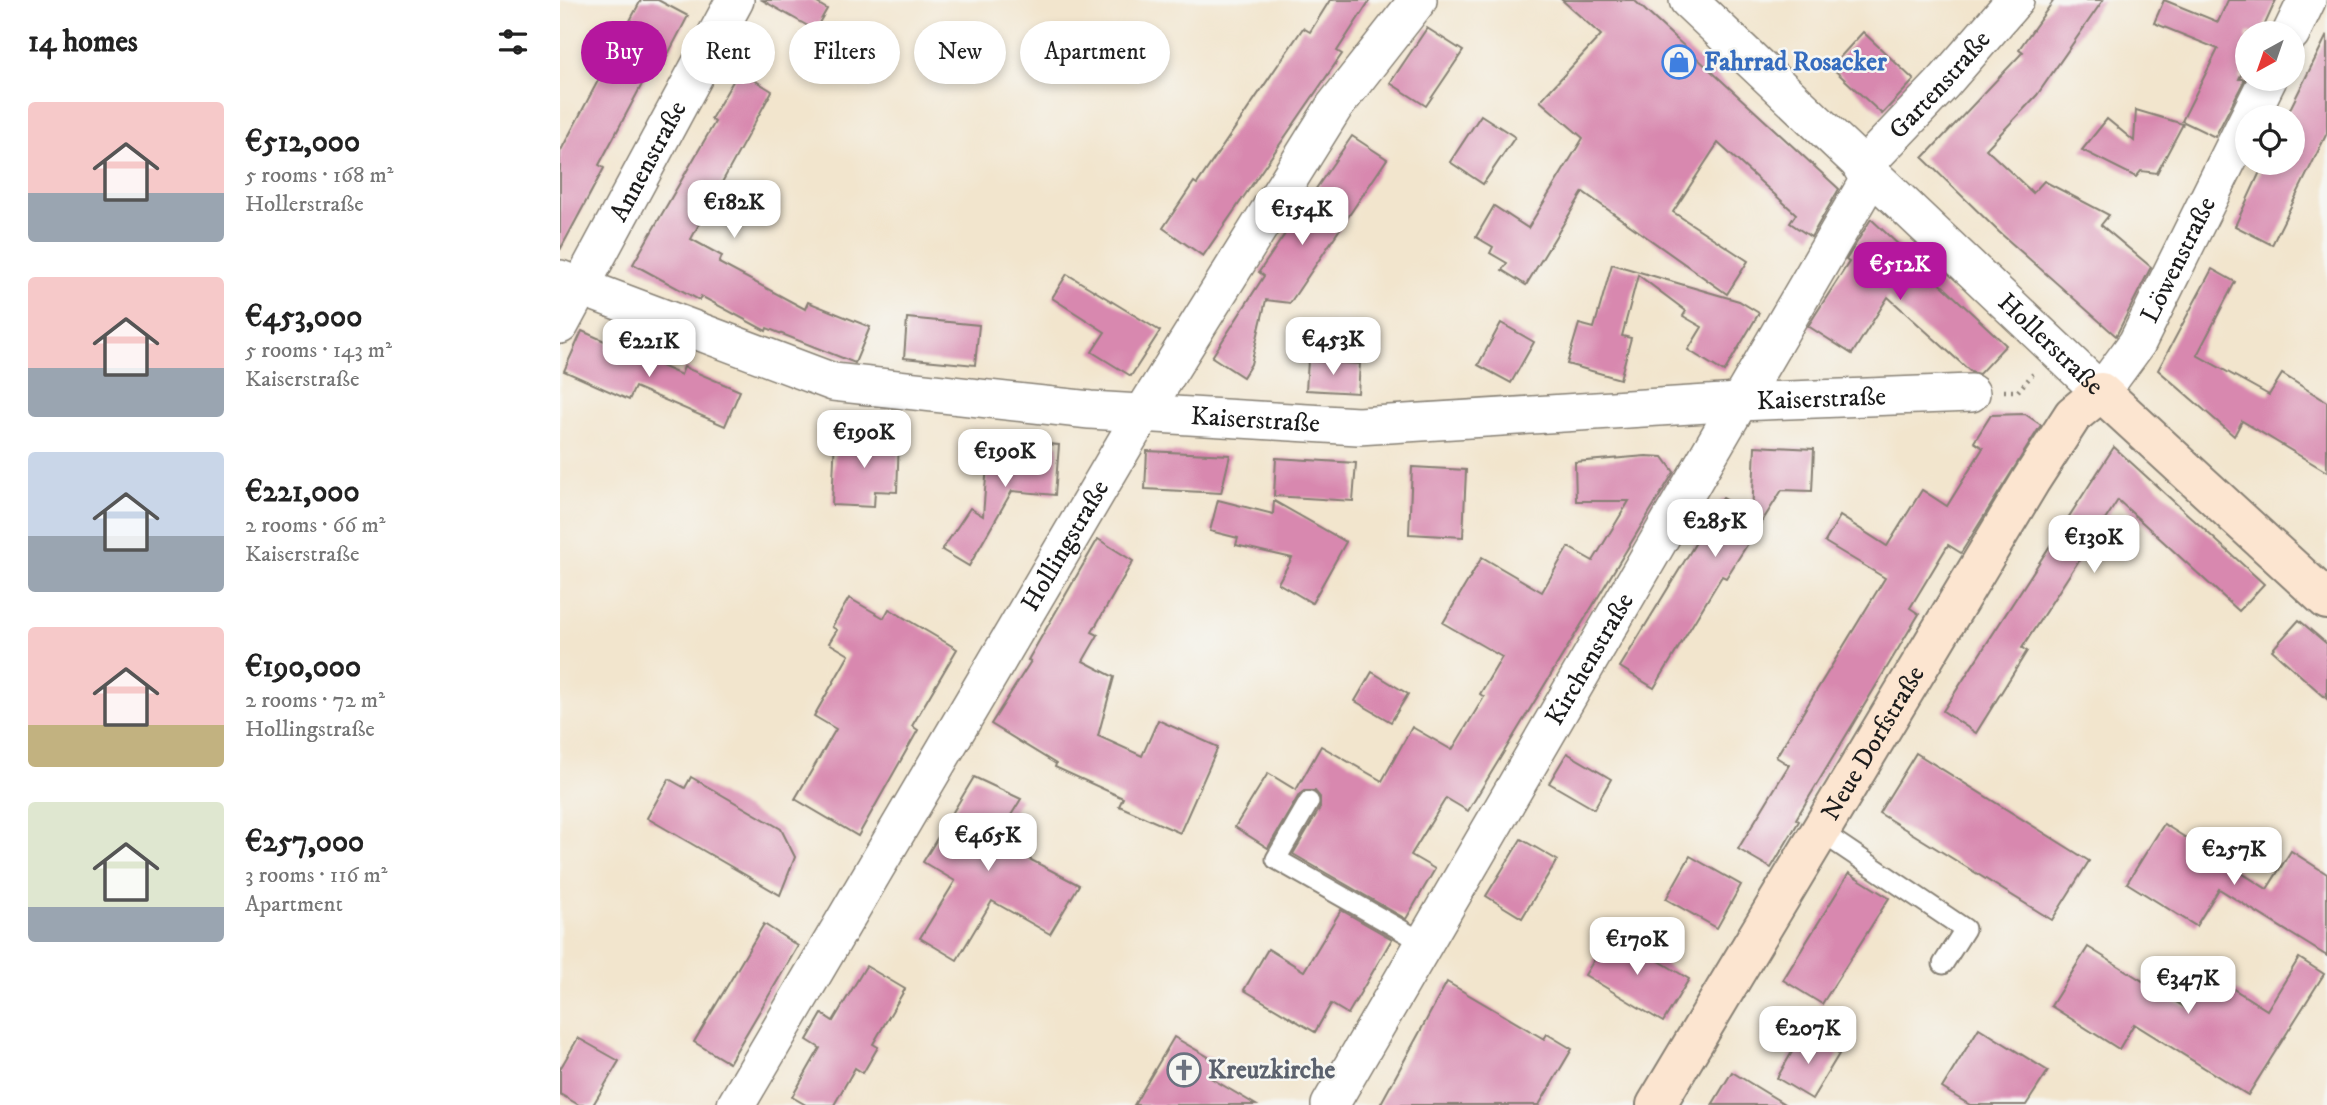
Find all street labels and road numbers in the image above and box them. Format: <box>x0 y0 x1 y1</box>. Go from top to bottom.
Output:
street label: Gartenstraße <box>1882 24 1998 146</box>
street label: Annenstraße <box>602 95 694 227</box>
street label: Löwenstraße <box>2133 191 2223 328</box>
street label: Hollerstraße <box>1991 286 2111 402</box>
street label: Kaiserstraße <box>1756 380 1887 418</box>
street label: Kaiserstraße <box>1190 400 1321 440</box>
street label: Hollingstraße <box>1014 474 1116 617</box>
street label: Kirchenstraße <box>1538 587 1641 731</box>
street label: Neue Dorfstraße <box>1814 660 1932 827</box>

